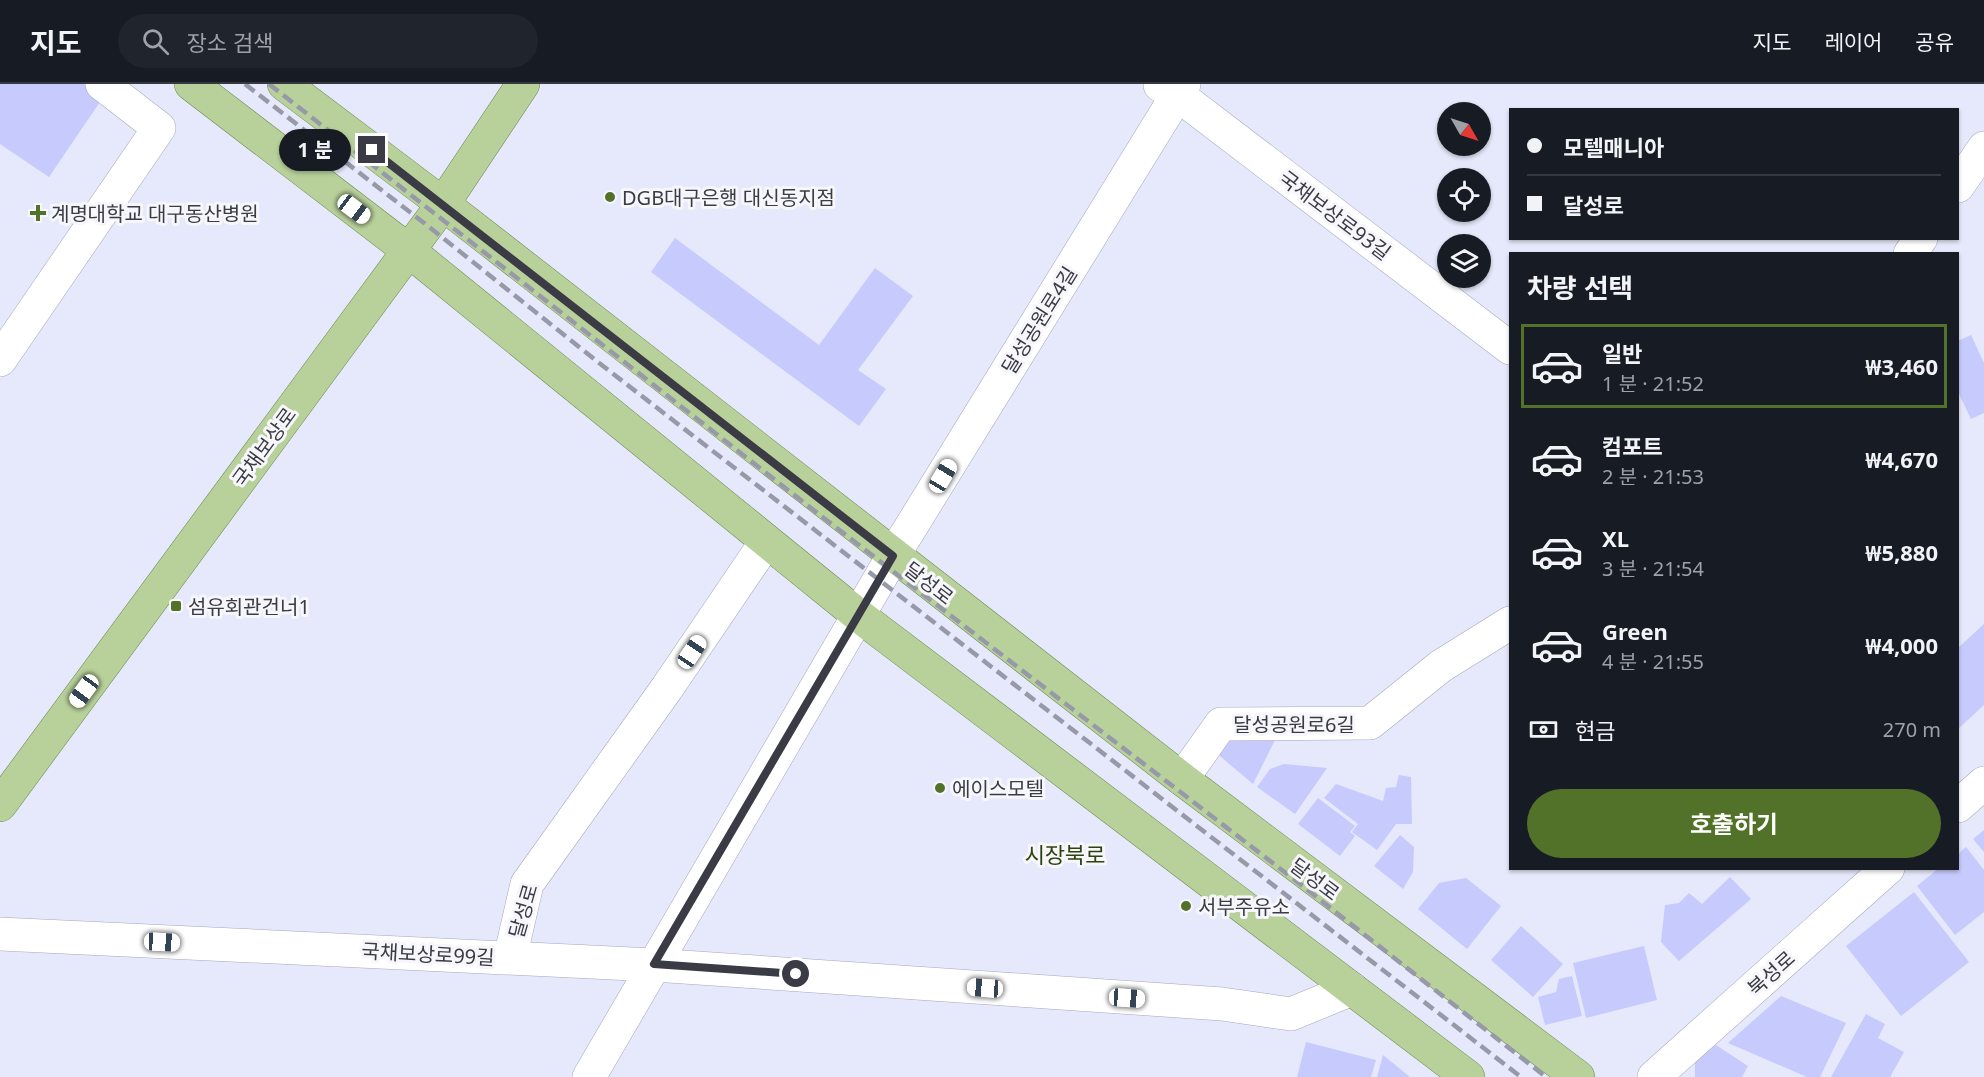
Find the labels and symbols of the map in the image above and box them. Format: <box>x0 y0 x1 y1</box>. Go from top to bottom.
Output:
north arrow <box>1437 102 1491 156</box>
callout: 1 분 <box>279 129 351 171</box>
route end <box>358 136 385 163</box>
street label: 국채보상로93길 <box>1274 164 1396 266</box>
place label: DGB대구은행 대신동지점 <box>622 184 835 211</box>
marker: DGB대구은행 대신동지점 <box>603 190 617 204</box>
car <box>334 191 374 227</box>
place label: 계명대학교 대구동산병원 <box>51 200 259 227</box>
marker: 계명대학교 대구동산병원 <box>29 204 47 222</box>
street label: 달성공원로4길 <box>995 261 1083 379</box>
street label: 국채보상로 <box>226 402 302 492</box>
car <box>926 456 960 496</box>
street label: 달성로 <box>899 555 959 611</box>
place label: 섬유회관건너1 <box>188 593 310 620</box>
marker: 섬유회관건너1 <box>169 599 183 613</box>
car <box>674 632 710 672</box>
car <box>66 671 102 711</box>
street label: 달성공원로6길 <box>1233 711 1355 738</box>
place label: 에이스모텔 <box>952 775 1044 802</box>
marker: 에이스모텔 <box>933 781 947 795</box>
district label: 시장북로 <box>1025 839 1105 869</box>
street label: 달성로 <box>1285 852 1345 906</box>
street label: 달성로 <box>502 881 544 941</box>
place label: 서부주유소 <box>1198 893 1290 920</box>
marker: 서부주유소 <box>1179 899 1193 913</box>
car <box>144 932 180 952</box>
street label: 국채보상로99길 <box>361 937 495 971</box>
street label: 북성로 <box>1741 944 1801 1002</box>
route start <box>782 960 809 987</box>
car <box>966 978 1004 998</box>
car <box>1108 988 1146 1008</box>

